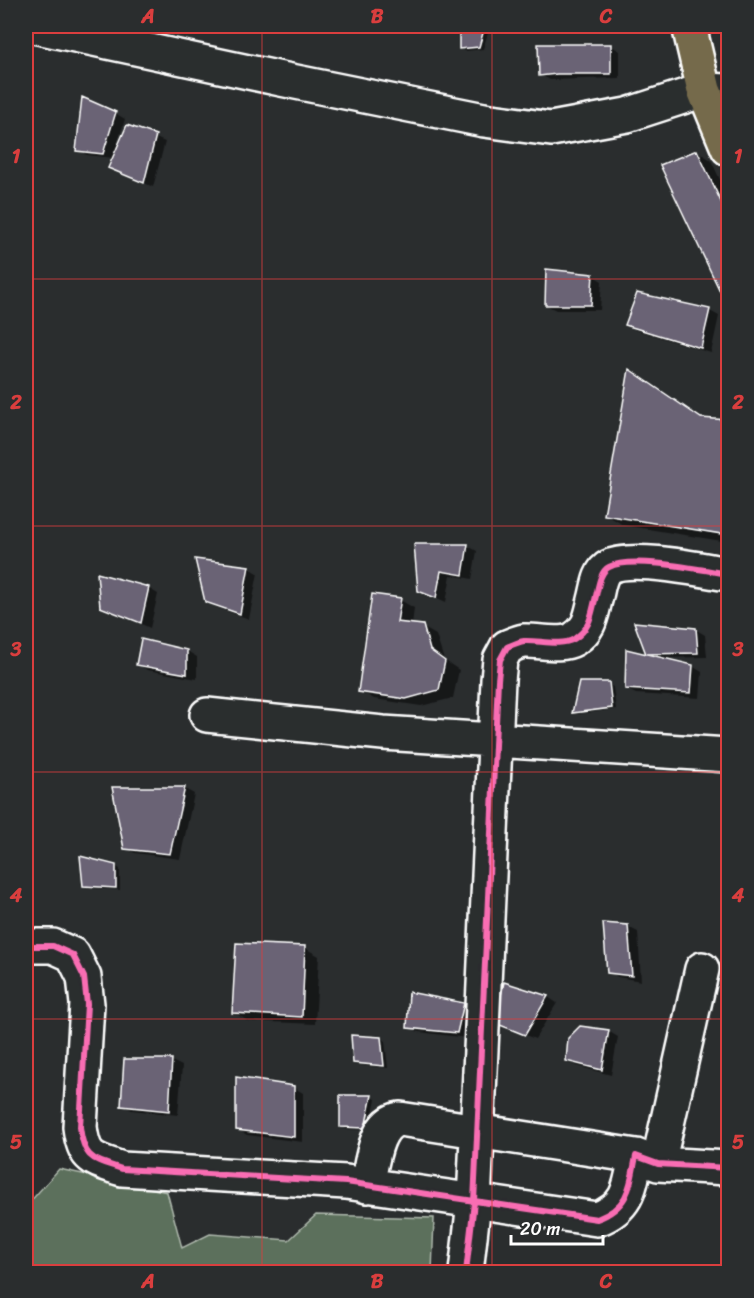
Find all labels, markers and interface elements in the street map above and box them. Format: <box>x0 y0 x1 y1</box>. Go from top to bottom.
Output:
text: A <box>140 0 155 34</box>
text: B <box>371 0 384 34</box>
text: C <box>599 0 613 34</box>
text: 1 <box>12 139 21 174</box>
text: 1 <box>734 139 743 174</box>
text: 2 <box>9 385 22 420</box>
text: 2 <box>731 385 744 420</box>
text: 3 <box>10 632 22 667</box>
text: 3 <box>732 632 744 667</box>
text: 4 <box>9 878 23 913</box>
text: 4 <box>731 878 745 913</box>
text: 5 <box>10 1125 22 1160</box>
text: 5 <box>732 1125 744 1160</box>
scale bar <box>511 1208 602 1246</box>
text: 20 m <box>520 1213 560 1245</box>
text: A <box>140 1264 155 1298</box>
text: B <box>371 1264 384 1298</box>
text: C <box>599 1264 613 1298</box>

